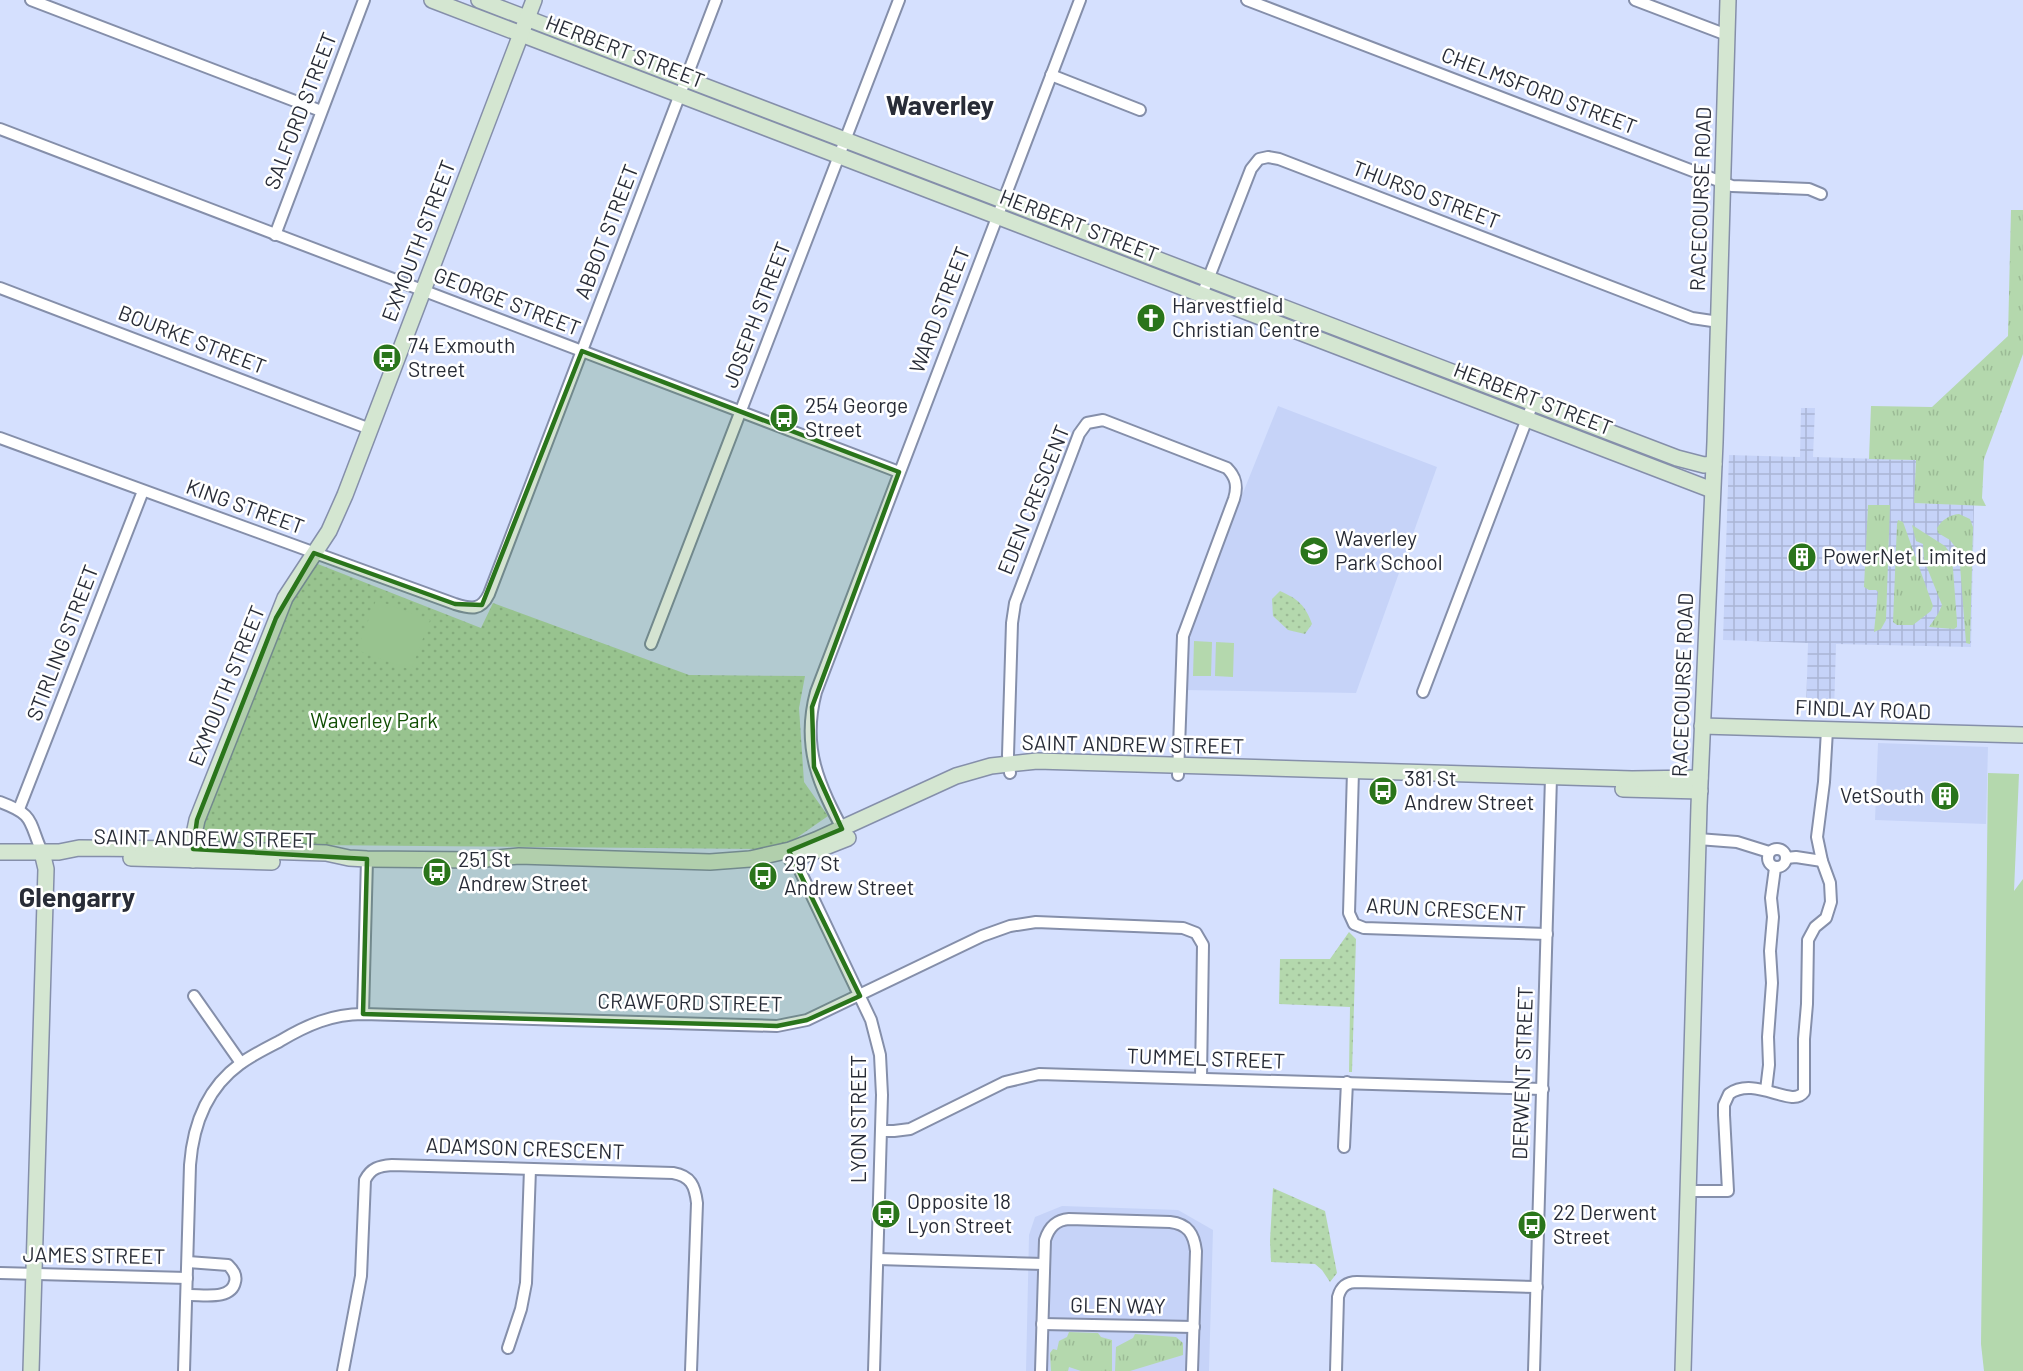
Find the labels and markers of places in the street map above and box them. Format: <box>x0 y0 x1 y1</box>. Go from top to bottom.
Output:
place label: Harvestfield Christian Centre <box>1172 292 1320 341</box>
church icon: Harvestfield Christian Centre <box>1135 302 1167 334</box>
place label: 74 Exmouth Street <box>408 332 515 381</box>
bus stop icon: 74 Exmouth Street <box>371 342 403 374</box>
place label: 254 George Street <box>805 392 908 441</box>
bus stop icon: 254 George Street <box>768 402 800 434</box>
place label: Waverley Park School <box>1335 525 1443 574</box>
school or university icon: Waverley Park School <box>1298 535 1330 567</box>
building icon: PowerNet Limited <box>1786 541 1818 573</box>
place label: PowerNet Limited <box>1823 543 1987 568</box>
place label: 381 St Andrew Street <box>1404 765 1535 814</box>
bus stop icon: 381 St Andrew Street <box>1367 775 1399 807</box>
building icon: VetSouth <box>1929 780 1961 812</box>
place label: VetSouth <box>1840 782 1924 807</box>
place label: 251 St Andrew Street <box>458 846 589 895</box>
place label: 297 St Andrew Street <box>784 850 915 899</box>
bus stop icon: 251 St Andrew Street <box>421 856 453 888</box>
bus stop icon: 297 St Andrew Street <box>747 860 779 892</box>
place label: Opposite 18 Lyon Street <box>907 1188 1012 1237</box>
bus stop icon: Opposite 18 Lyon Street <box>870 1198 902 1230</box>
place label: 22 Derwent Street <box>1553 1199 1657 1248</box>
bus stop icon: 22 Derwent Street <box>1516 1209 1548 1241</box>

